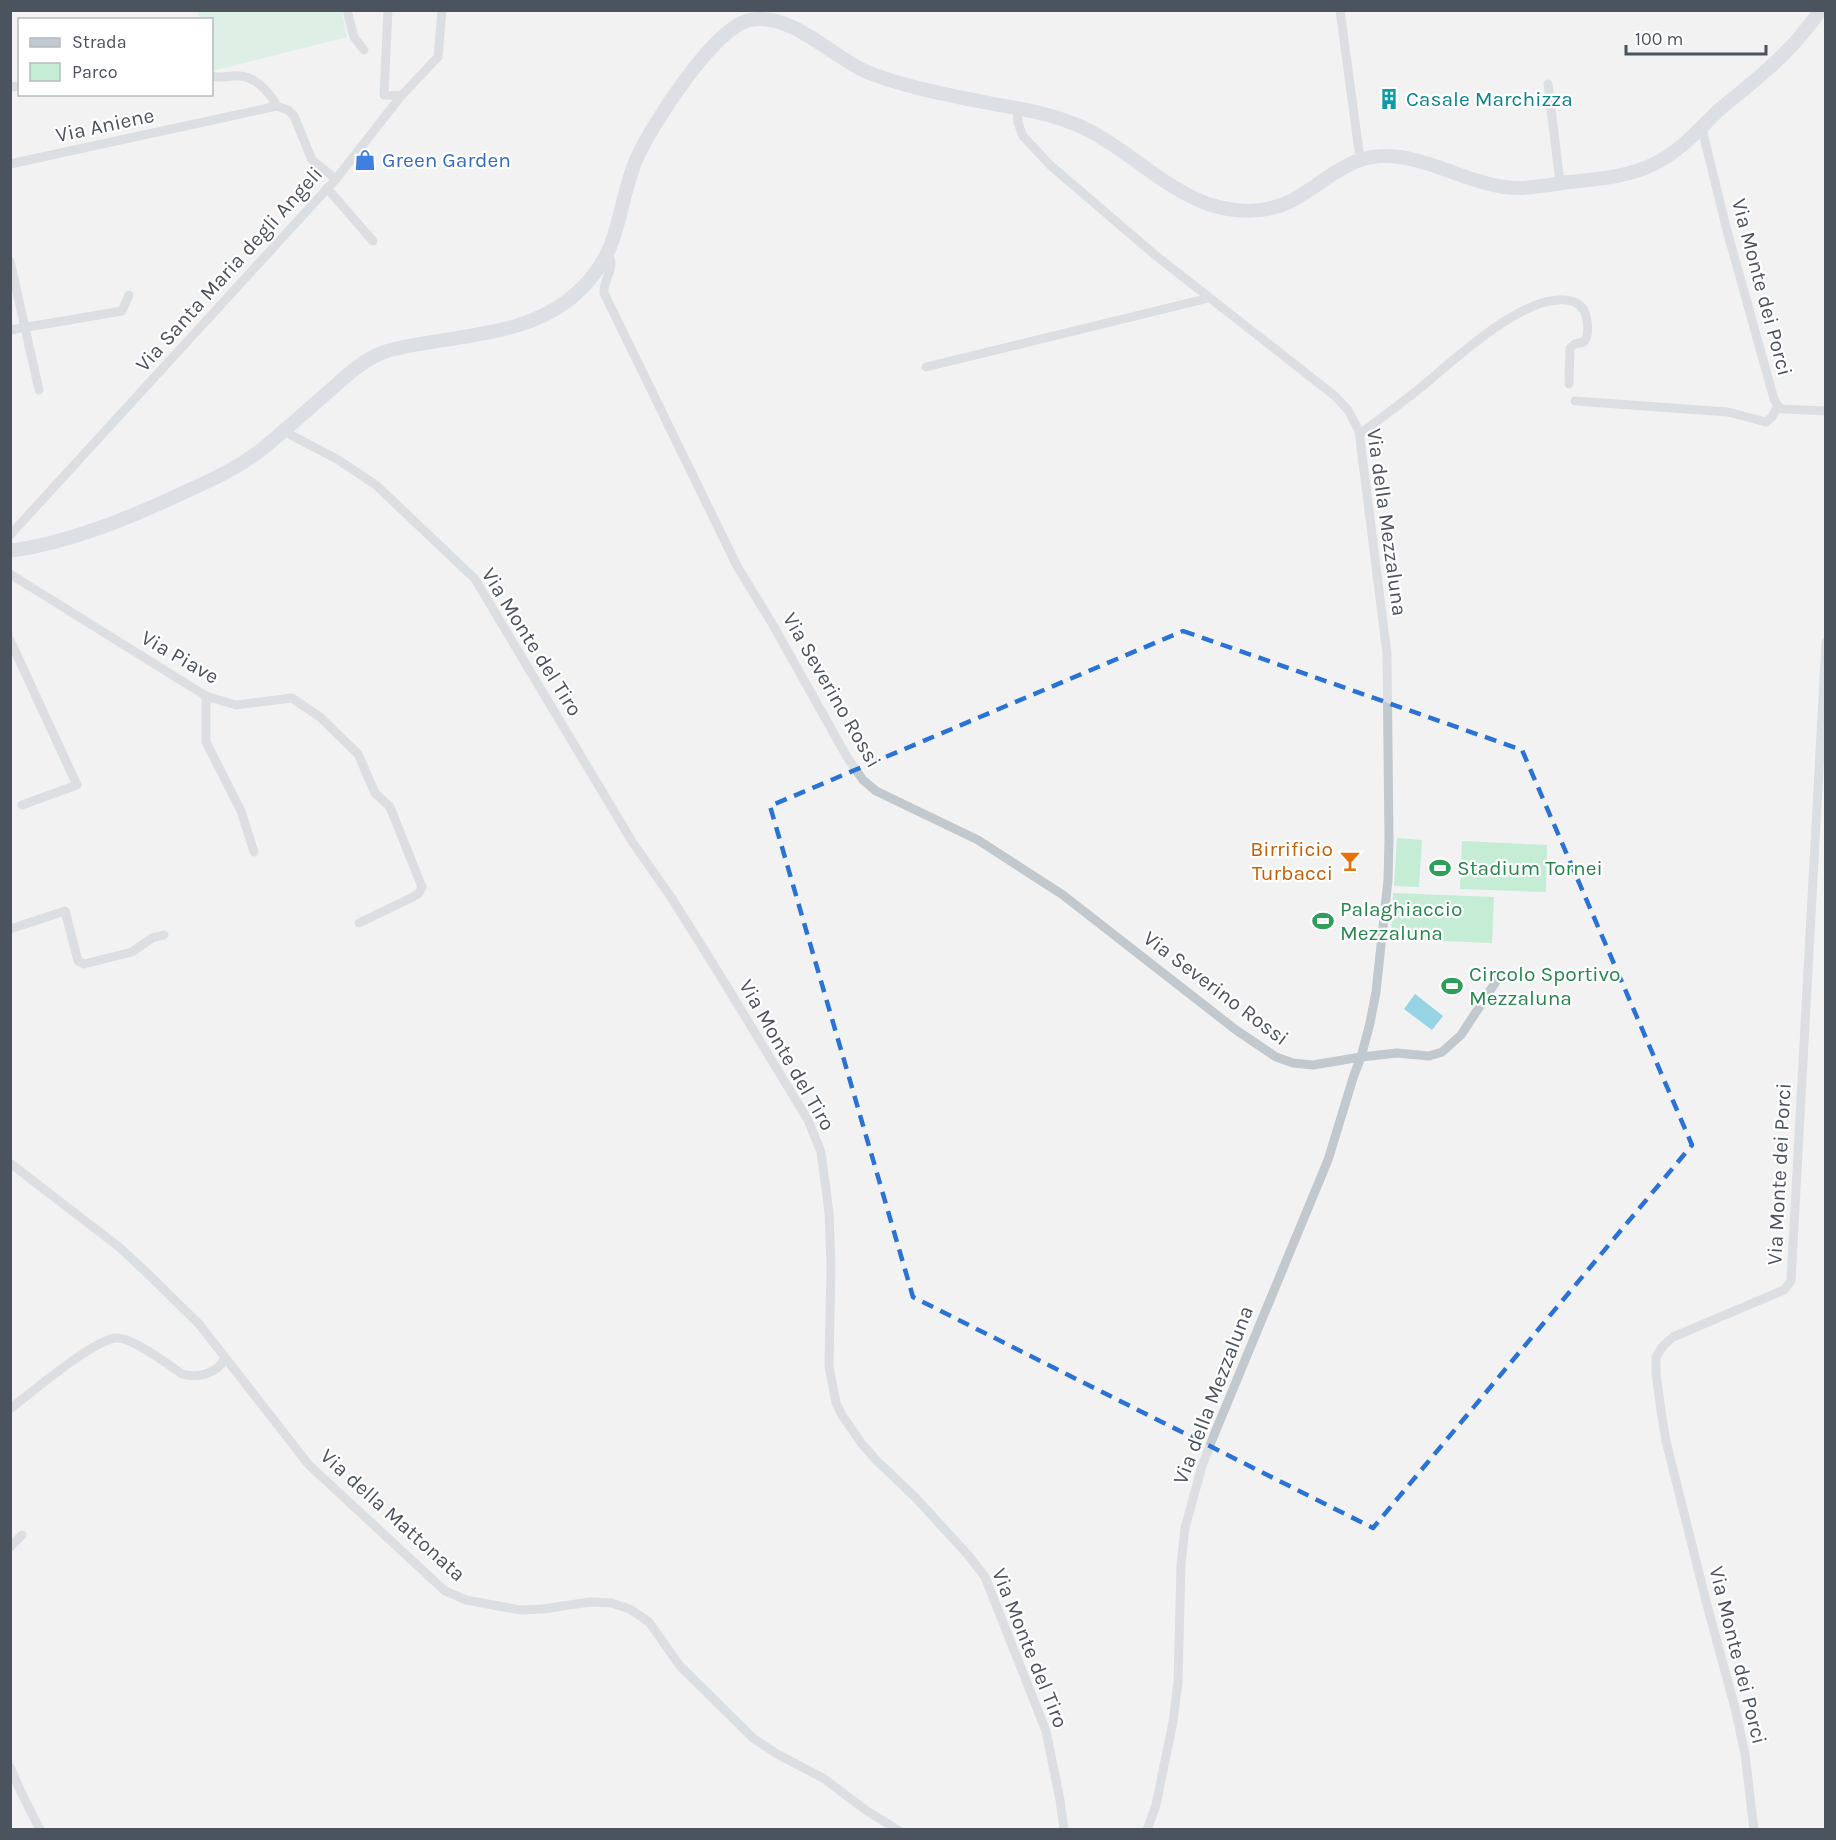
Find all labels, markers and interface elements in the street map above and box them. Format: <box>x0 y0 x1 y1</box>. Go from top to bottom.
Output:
legend <box>18 18 213 96</box>
scale bar <box>1626 18 1766 56</box>
text: 100 m <box>1635 28 1683 50</box>
text: Strada <box>72 31 127 53</box>
text: Parco <box>72 61 118 83</box>
building icon: Casale Marchizza <box>1377 87 1401 111</box>
place label: Casale Marchizza <box>1406 87 1573 111</box>
street label: Via Aniene <box>54 103 156 147</box>
shop icon: Green Garden <box>353 148 377 172</box>
place label: Green Garden <box>382 148 511 172</box>
street label: Via Santa Maria degli Angeli <box>131 162 327 376</box>
street label: Via Monte dei Porci <box>1727 196 1797 378</box>
street label: Via della Mezzaluna <box>1362 427 1412 617</box>
street label: Via Monte del Tiro <box>477 563 587 721</box>
street label: Via Severino Rossi <box>778 608 886 772</box>
street label: Via Piave <box>137 625 223 689</box>
place label: Birrificio Turbacci <box>1250 837 1333 885</box>
bar icon: Birrificio Turbacci <box>1338 849 1362 873</box>
sports icon: Stadium Tornei <box>1428 856 1452 880</box>
place label: Stadium Tornei <box>1457 856 1603 880</box>
place label: Palaghiaccio Mezzaluna <box>1340 897 1462 945</box>
sports icon: Palaghiaccio Mezzaluna <box>1311 909 1335 933</box>
street label: Via Severino Rossi <box>1139 926 1293 1050</box>
place label: Circolo Sportivo Mezzaluna <box>1469 962 1621 1010</box>
sports icon: Circolo Sportivo Mezzaluna <box>1440 974 1464 998</box>
street label: Via Monte del Tiro <box>734 975 840 1135</box>
street label: Via Monte dei Porci <box>1762 1082 1796 1266</box>
street label: Via della Mezzaluna <box>1168 1302 1258 1488</box>
street label: Via della Mattonata <box>316 1444 470 1586</box>
street label: Via Monte dei Porci <box>1704 1564 1772 1746</box>
street label: Via Monte del Tiro <box>987 1565 1073 1731</box>

